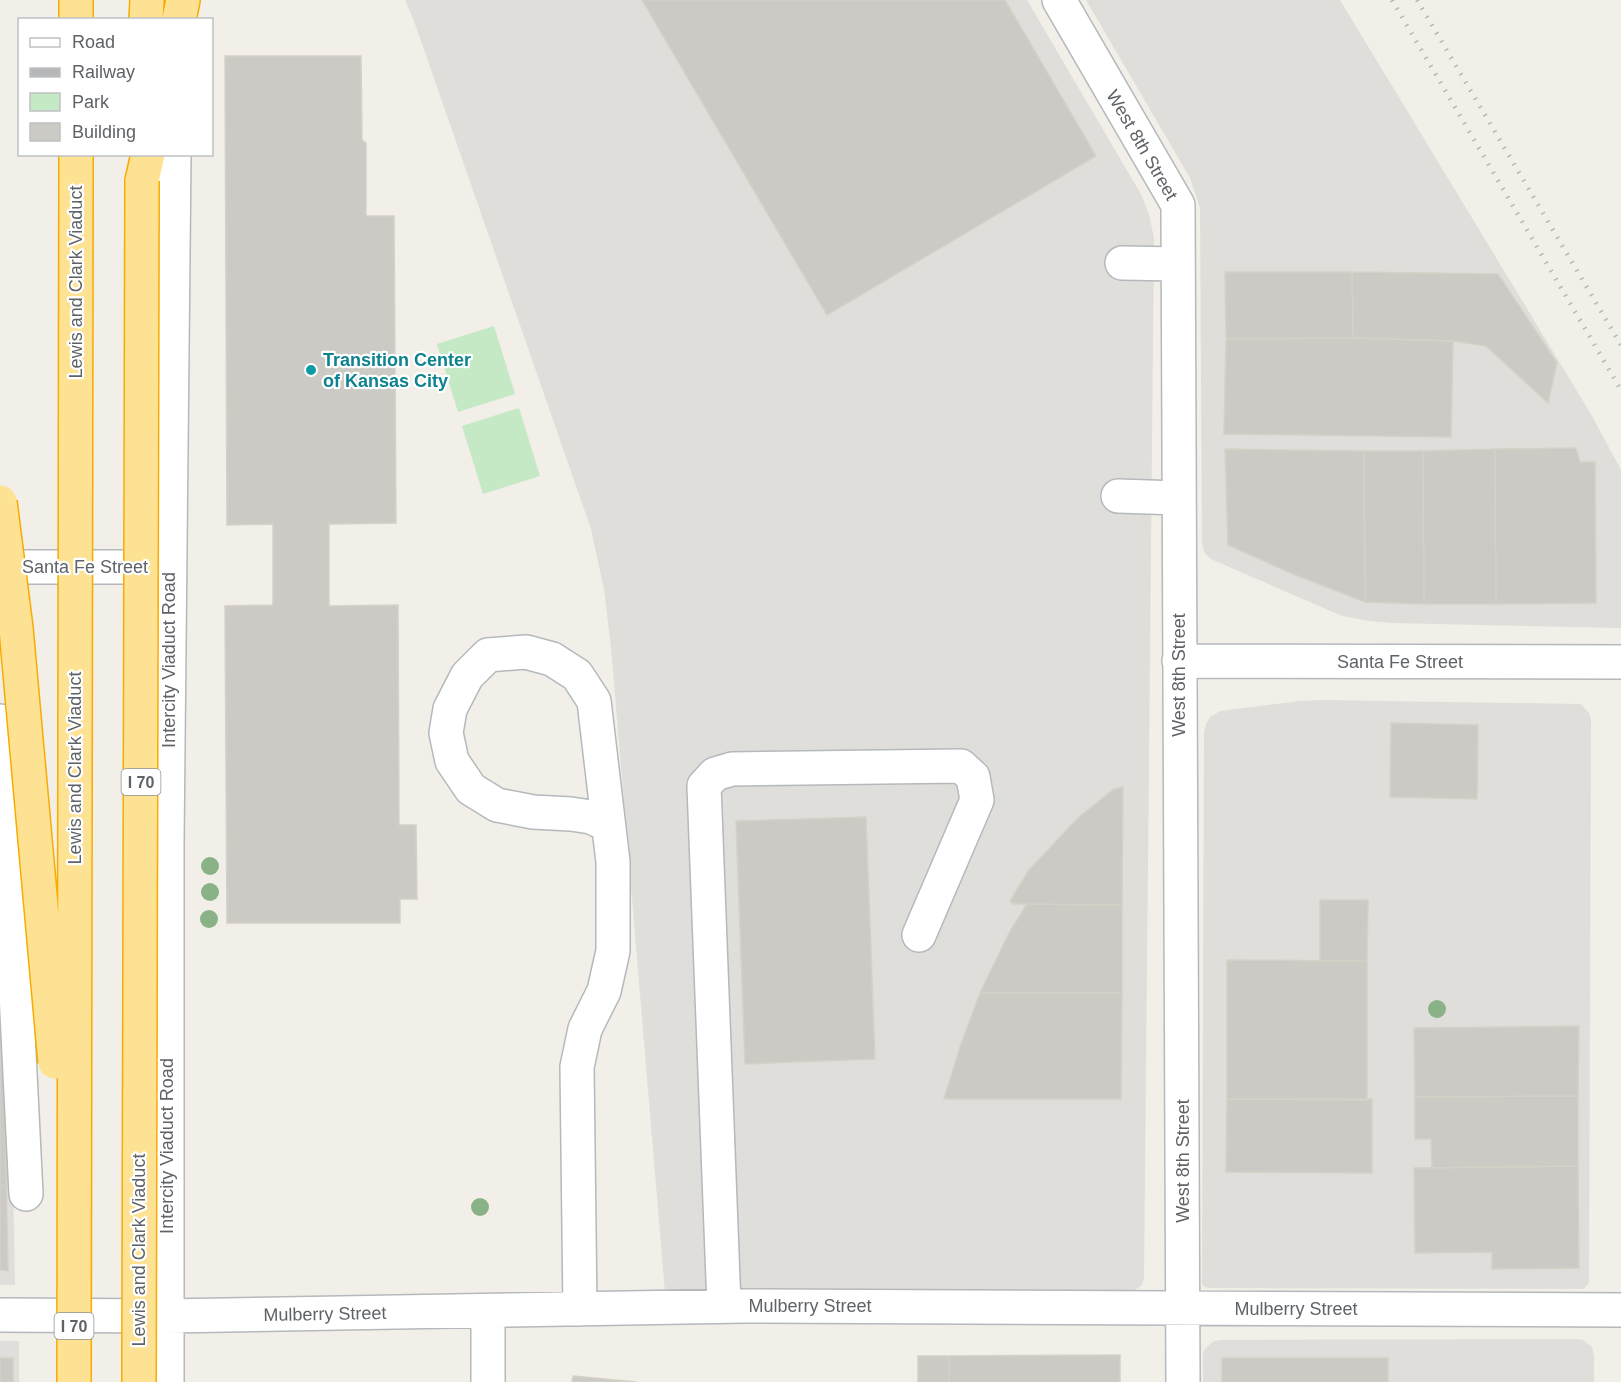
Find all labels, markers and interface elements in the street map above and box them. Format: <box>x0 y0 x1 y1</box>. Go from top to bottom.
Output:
legend <box>18 18 213 156</box>
text: Road <box>72 32 115 52</box>
text: Railway <box>72 62 135 82</box>
street label: West 8th Street <box>1102 86 1182 204</box>
text: Park <box>72 92 110 112</box>
text: Building <box>72 122 136 142</box>
street label: Lewis and Clark Viaduct <box>66 186 86 378</box>
place label: Transition Center of Kansas City <box>323 350 471 391</box>
marker: Transition Center of Kansas City <box>304 363 318 377</box>
street label: Santa Fe Street <box>22 557 148 577</box>
street label: Intercity Viaduct Road <box>159 572 179 748</box>
street label: West 8th Street <box>1169 613 1189 737</box>
street label: Santa Fe Street <box>1337 652 1463 672</box>
street label: Lewis and Clark Viaduct <box>65 672 85 864</box>
road number: I 70 <box>122 769 160 795</box>
street label: Intercity Viaduct Road <box>157 1058 177 1234</box>
street label: West 8th Street <box>1173 1099 1193 1223</box>
street label: Lewis and Clark Viaduct <box>129 1154 149 1346</box>
street label: Mulberry Street <box>748 1296 872 1316</box>
street label: Mulberry Street <box>1234 1299 1358 1319</box>
street label: Mulberry Street <box>263 1303 387 1325</box>
road number: I 70 <box>54 1313 94 1339</box>

